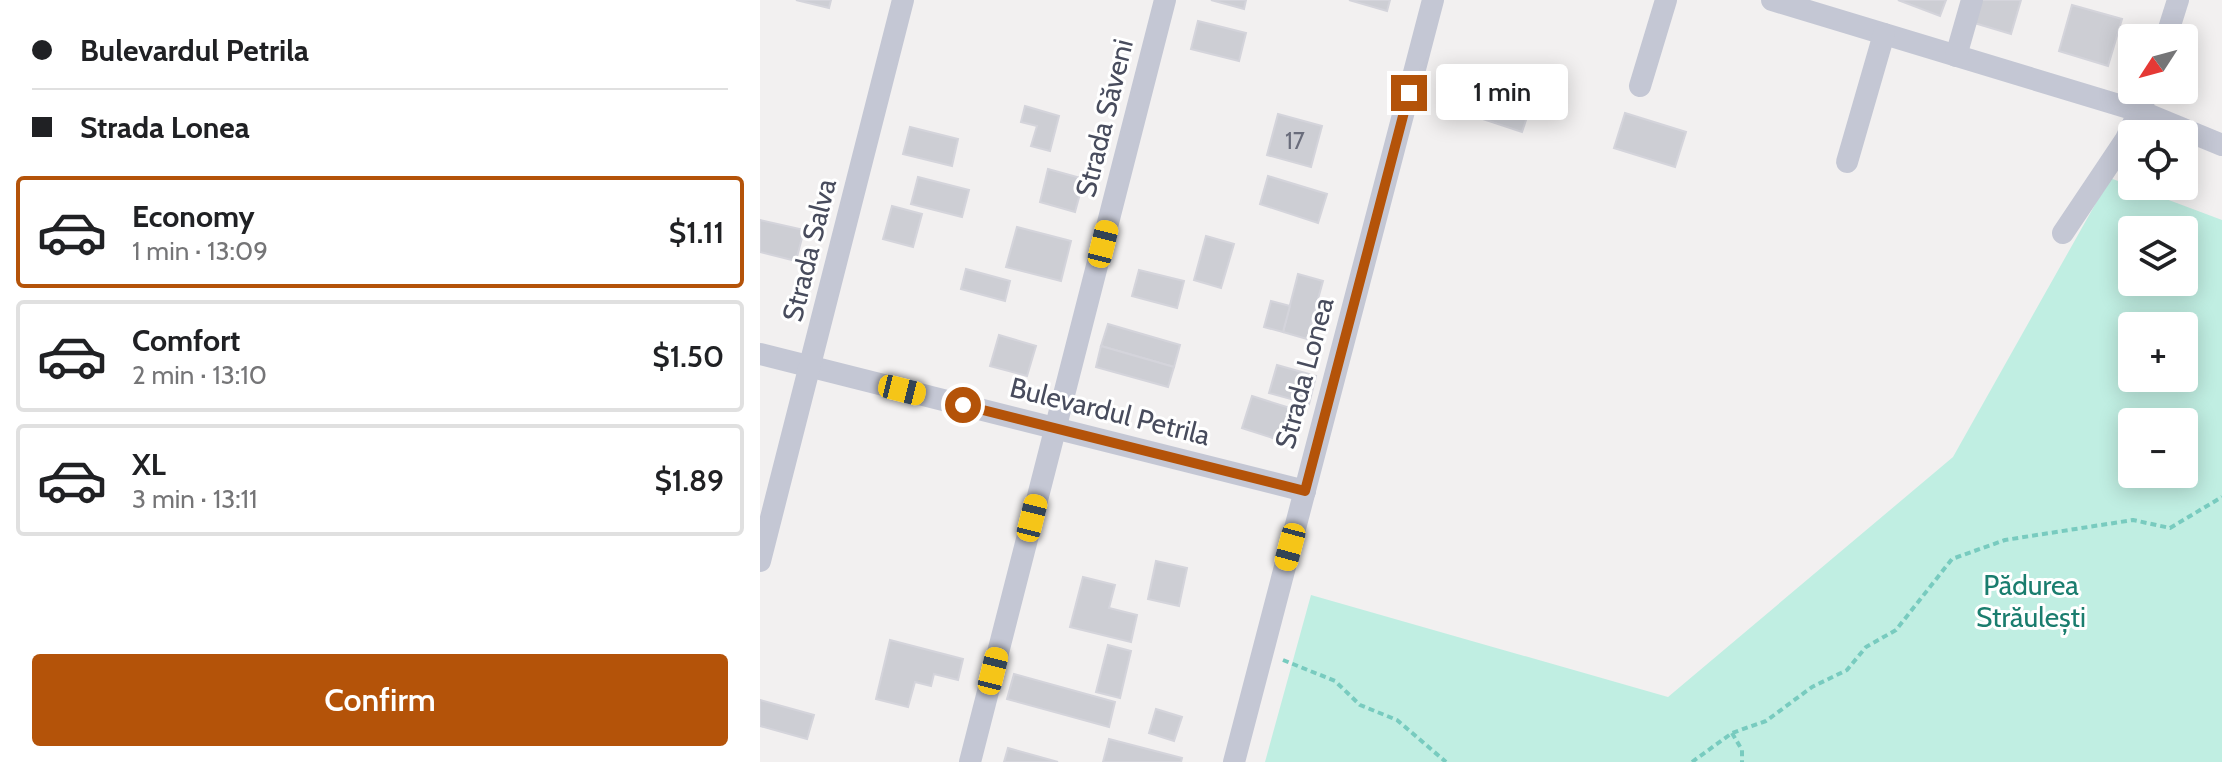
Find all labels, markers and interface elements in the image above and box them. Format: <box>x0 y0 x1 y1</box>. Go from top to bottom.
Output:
north arrow <box>2118 24 2198 104</box>
map controls <box>2118 24 2198 488</box>
text: Bulevardul Petrila <box>80 32 309 69</box>
street label: Strada Săveni <box>1068 36 1140 200</box>
callout: 1 min <box>1437 65 1569 121</box>
route end <box>1391 75 1427 111</box>
text: 1 min <box>1473 76 1531 108</box>
text: Strada Lonea <box>80 109 250 146</box>
button: locate <box>2118 120 2198 200</box>
house number: 17 <box>1285 126 1305 155</box>
street label: Strada Salva <box>775 175 843 325</box>
icon: car <box>36 196 108 268</box>
text: Economy <box>132 198 255 235</box>
text: $1.11 <box>669 214 724 251</box>
button: layers <box>2118 216 2198 296</box>
car <box>1086 218 1120 270</box>
text: 1 min · 13:09 <box>132 235 268 267</box>
street label: Strada Lonea <box>1267 293 1341 452</box>
button: + <box>2118 312 2198 392</box>
icon: car <box>36 320 108 392</box>
text: Comfort <box>132 322 240 359</box>
text: $1.50 <box>652 338 724 375</box>
text: 2 min · 13:10 <box>132 359 267 391</box>
street label: Bulevardul Petrila <box>1007 370 1214 452</box>
car <box>876 373 928 407</box>
route start <box>945 387 981 423</box>
button: − <box>2118 408 2198 488</box>
icon: car <box>36 444 108 516</box>
text: XL <box>132 446 166 483</box>
text: $1.89 <box>654 462 724 499</box>
text: 3 min · 13:11 <box>132 483 258 515</box>
car <box>1015 492 1049 544</box>
car <box>1272 521 1308 573</box>
park label: Pădurea Străulești <box>1976 568 2086 635</box>
car <box>976 645 1010 697</box>
button: Confirm <box>32 654 728 746</box>

